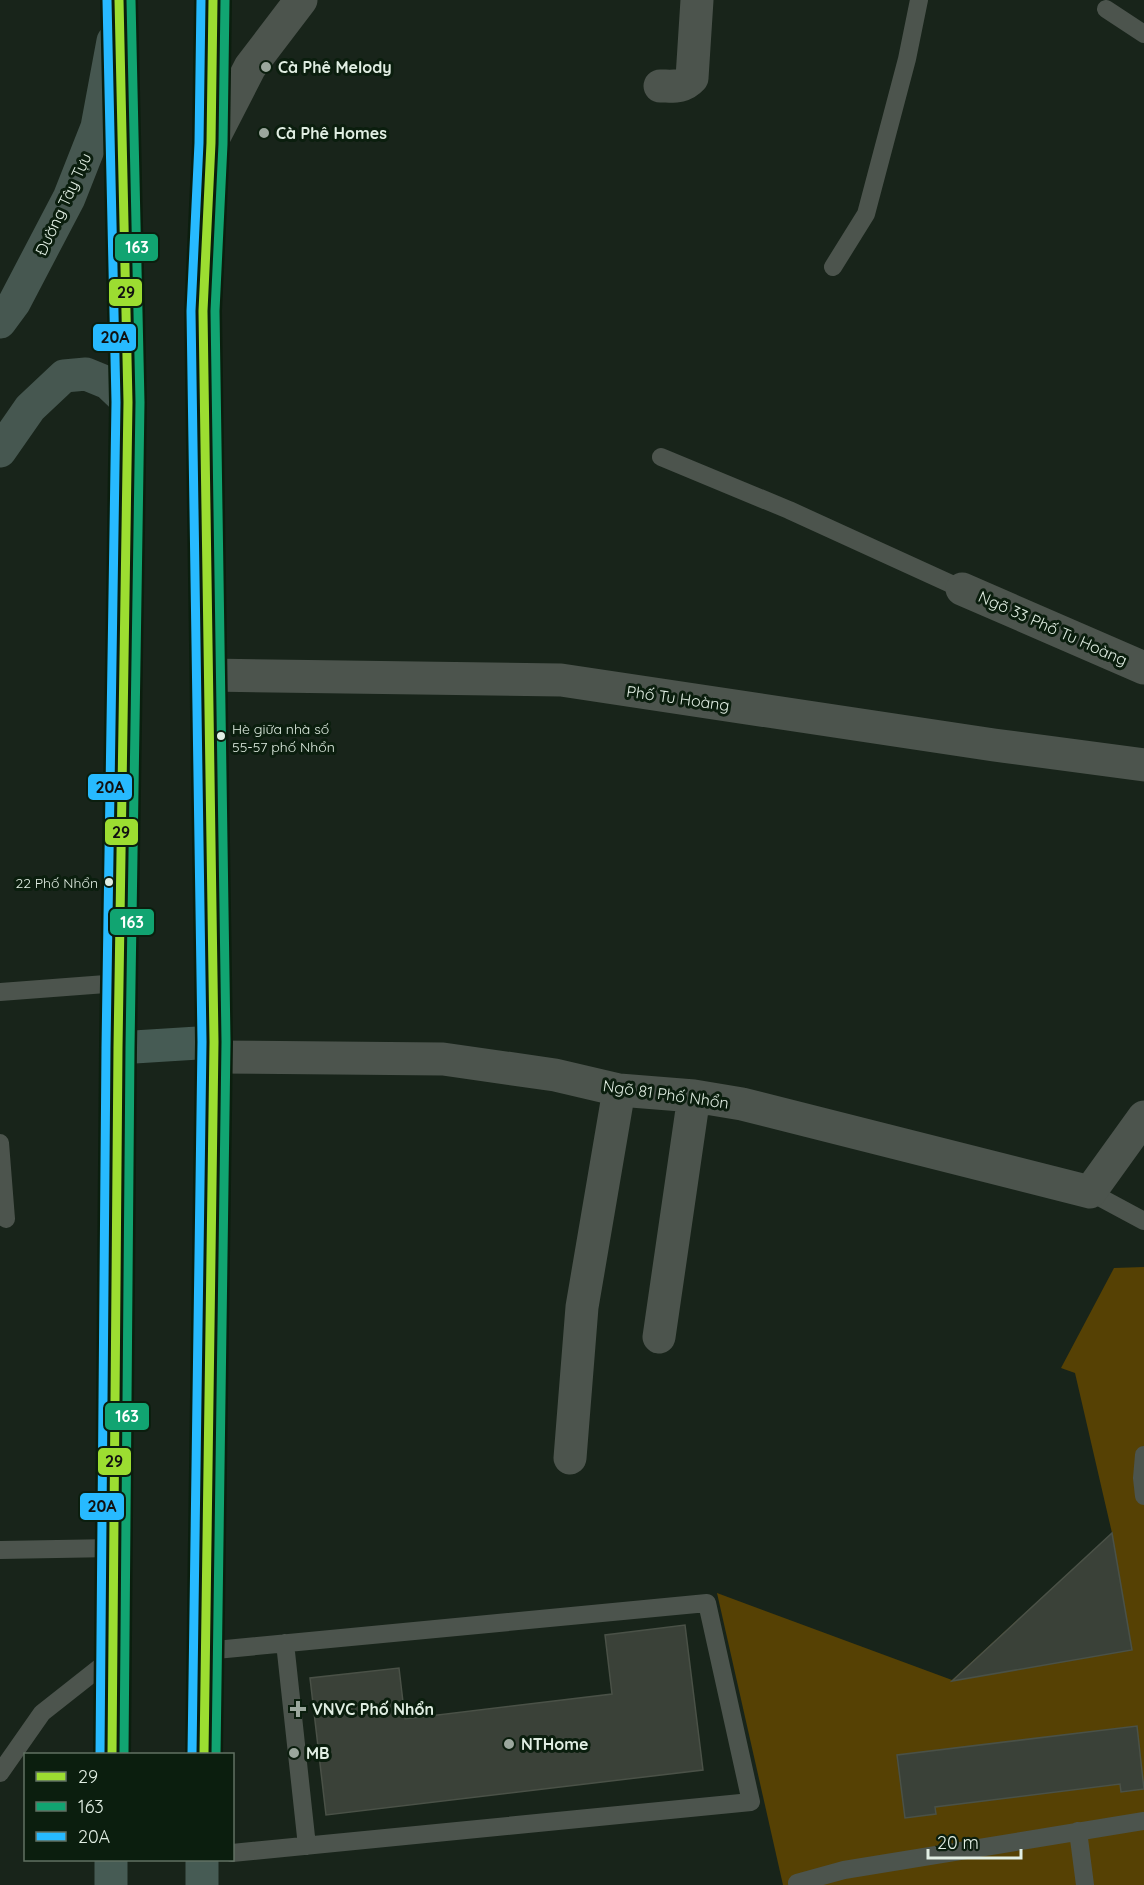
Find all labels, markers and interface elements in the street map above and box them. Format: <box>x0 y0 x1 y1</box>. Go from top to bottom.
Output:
place label: Cà Phê Melody <box>278 57 392 77</box>
marker: Cà Phê Melody <box>259 60 273 74</box>
place label: Cà Phê Homes <box>276 123 387 143</box>
marker: Cà Phê Homes <box>257 126 271 140</box>
street label: Đường Tây Tựu <box>30 149 96 259</box>
line badge: 163 <box>114 233 159 262</box>
text: 163 <box>125 237 149 257</box>
line badge: 29 <box>108 278 143 307</box>
text: 29 <box>117 282 135 302</box>
line badge: 20A <box>92 323 137 352</box>
text: 20A <box>100 327 130 347</box>
street label: Ngõ 33 Phố Tu Hoàng <box>975 586 1131 670</box>
street label: Phố Tu Hoàng <box>625 681 731 715</box>
place label: Hè giữa nhà số 55-57 phố Nhổn <box>232 720 335 756</box>
marker: Hè giữa nhà số 55-57 phố Nhổn <box>215 730 227 742</box>
line badge: 20A <box>87 773 133 801</box>
text: 20A <box>95 777 125 797</box>
line badge: 29 <box>104 818 139 846</box>
text: 29 <box>112 822 130 842</box>
place label: 22 Phố Nhổn <box>15 874 98 892</box>
marker: 22 Phố Nhổn <box>103 876 115 888</box>
line badge: 163 <box>109 908 155 936</box>
text: 163 <box>120 912 144 932</box>
street label: Ngõ 81 Phố Nhổn <box>602 1075 730 1113</box>
line badge: 163 <box>104 1402 150 1431</box>
text: 163 <box>115 1406 139 1426</box>
line badge: 29 <box>97 1447 132 1476</box>
text: 29 <box>105 1451 123 1471</box>
line badge: 20A <box>79 1492 125 1521</box>
text: 20A <box>87 1496 117 1516</box>
place label: VNVC Phố Nhổn <box>312 1699 434 1719</box>
marker: VNVC Phố Nhổn <box>289 1700 307 1718</box>
place label: NTHome <box>521 1734 588 1754</box>
marker: NTHome <box>502 1737 516 1751</box>
place label: MB <box>306 1743 330 1763</box>
marker: MB <box>287 1746 301 1760</box>
legend <box>24 1753 234 1861</box>
text: 29 <box>78 1765 98 1788</box>
text: 163 <box>78 1795 104 1818</box>
scale bar <box>928 1822 1021 1860</box>
text: 20A <box>78 1825 111 1848</box>
text: 20 m <box>937 1831 979 1854</box>

